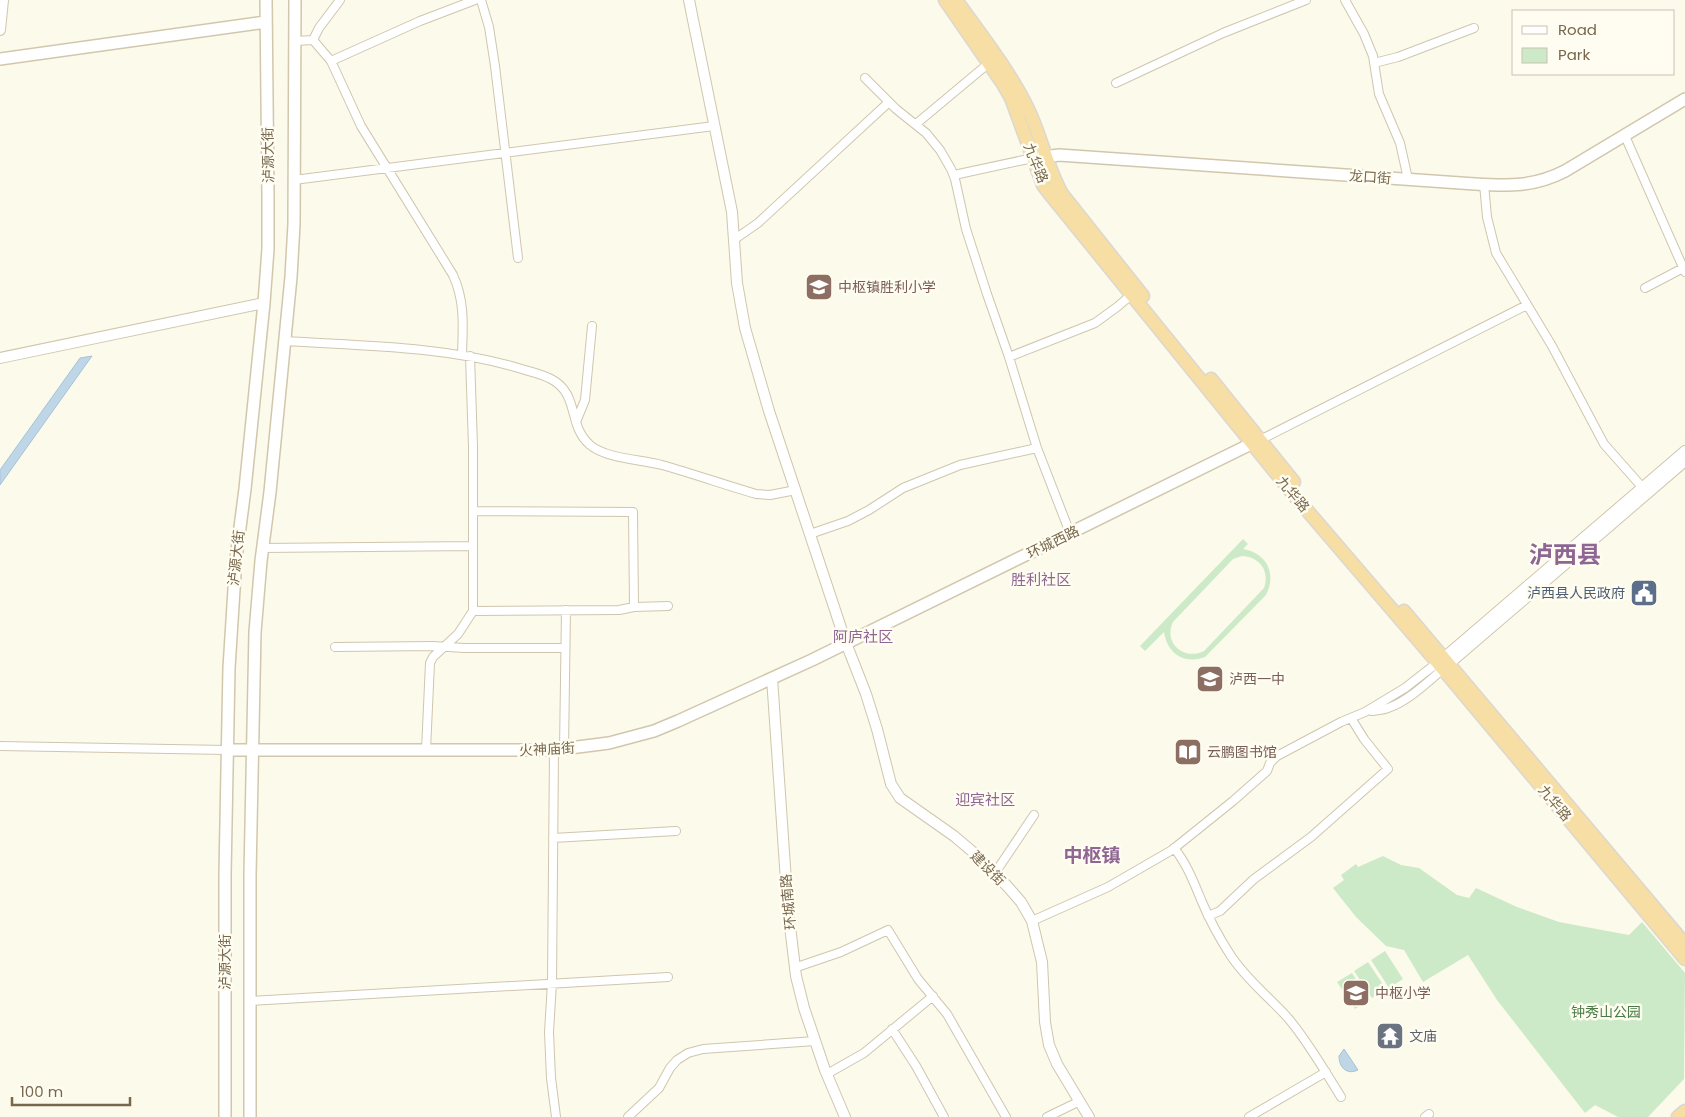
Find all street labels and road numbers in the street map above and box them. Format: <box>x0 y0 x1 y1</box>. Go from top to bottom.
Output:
street label: 泸源大街 <box>258 127 278 183</box>
street label: 九华路 <box>1019 140 1053 186</box>
street label: 龙口街 <box>1348 166 1392 188</box>
street label: 九华路 <box>1272 471 1314 517</box>
street label: 环城西路 <box>1023 521 1083 563</box>
street label: 泸源大街 <box>223 529 249 587</box>
street label: 火神庙街 <box>519 738 575 760</box>
street label: 九华路 <box>1534 780 1576 826</box>
street label: 建设街 <box>966 846 1010 890</box>
street label: 环城南路 <box>776 873 800 931</box>
street label: 泸源大街 <box>215 934 235 990</box>

